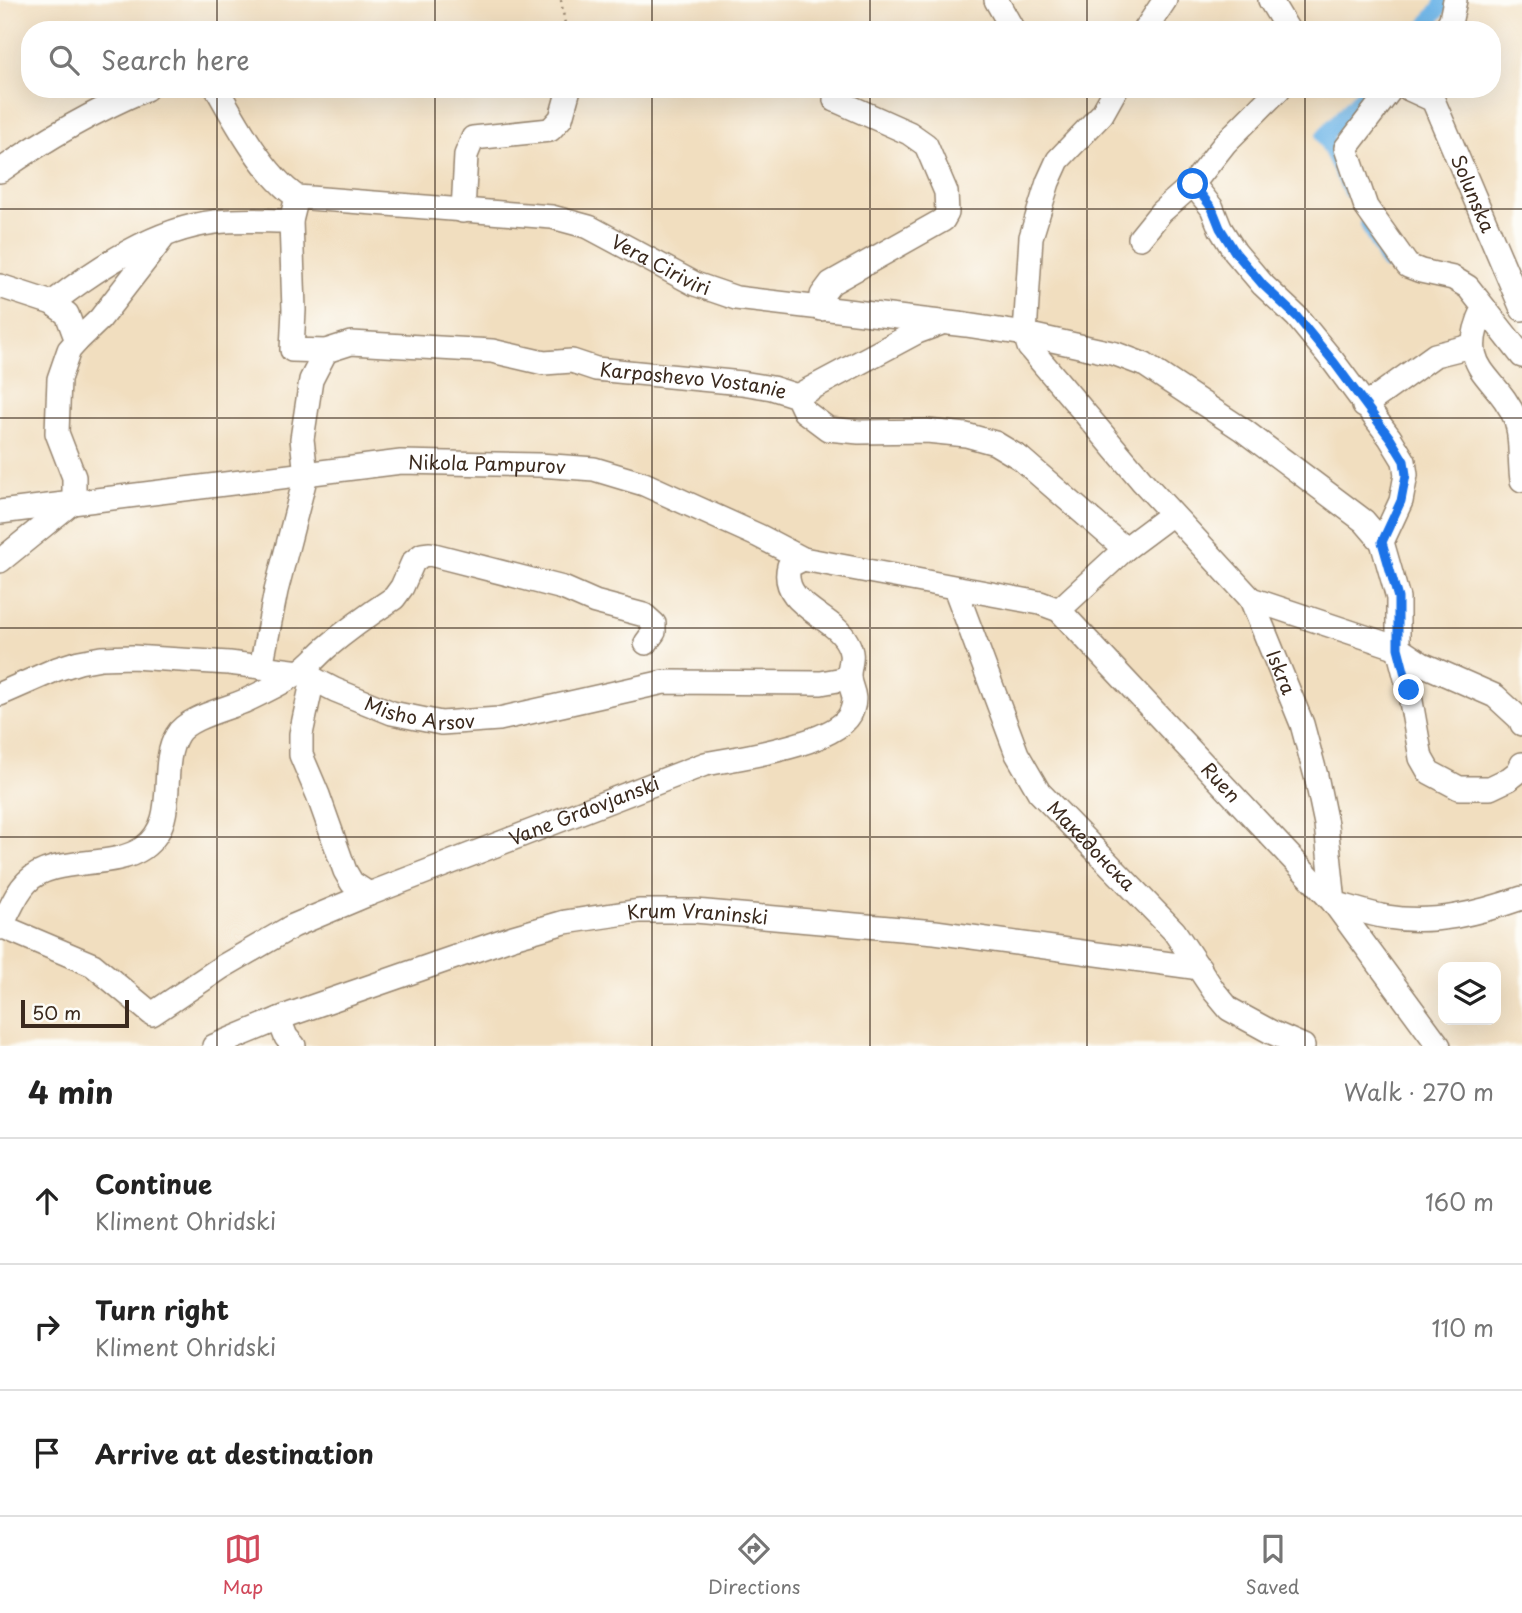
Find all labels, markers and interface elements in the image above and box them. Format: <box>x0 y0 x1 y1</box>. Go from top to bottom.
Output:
search box <box>21 21 1501 98</box>
text: Search here <box>101 40 250 79</box>
icon: search <box>45 41 83 79</box>
street label: Solunska <box>1445 150 1503 237</box>
route start <box>1177 168 1208 199</box>
street label: Vera Ciriviri <box>607 227 715 301</box>
street label: Karposhevo Vostanie <box>599 354 791 405</box>
street label: Nikola Pampurov <box>408 447 567 480</box>
street label: Iskra <box>1260 645 1304 699</box>
route end <box>1393 674 1424 705</box>
street label: Misho Arsov <box>361 688 476 736</box>
street label: Ruen <box>1195 755 1248 808</box>
street label: Vane Grdovjanski <box>504 768 663 852</box>
street label: Македонска <box>1041 794 1143 897</box>
street label: Krum Vraninski <box>625 896 769 930</box>
map controls <box>1438 962 1501 1025</box>
button: layers <box>1438 962 1501 1025</box>
scale bar <box>21 997 130 1029</box>
text: 50 m <box>32 998 81 1026</box>
text: 4 min <box>28 1069 114 1114</box>
text: Walk · 270 m <box>1344 1074 1494 1109</box>
text: Continue <box>95 1164 212 1203</box>
icon: ahead <box>28 1182 66 1220</box>
text: 160 m <box>1425 1184 1494 1219</box>
text: Kliment Ohridski <box>95 1203 276 1238</box>
text: Turn right <box>95 1290 229 1329</box>
icon: right <box>28 1308 66 1346</box>
text: 110 m <box>1432 1310 1494 1345</box>
text: Kliment Ohridski <box>95 1329 276 1364</box>
icon: arrive <box>28 1434 66 1472</box>
text: Arrive at destination <box>95 1434 374 1473</box>
tab: Map <box>223 1530 263 1600</box>
tab: Directions <box>708 1530 801 1600</box>
tab: Saved <box>1246 1530 1299 1600</box>

